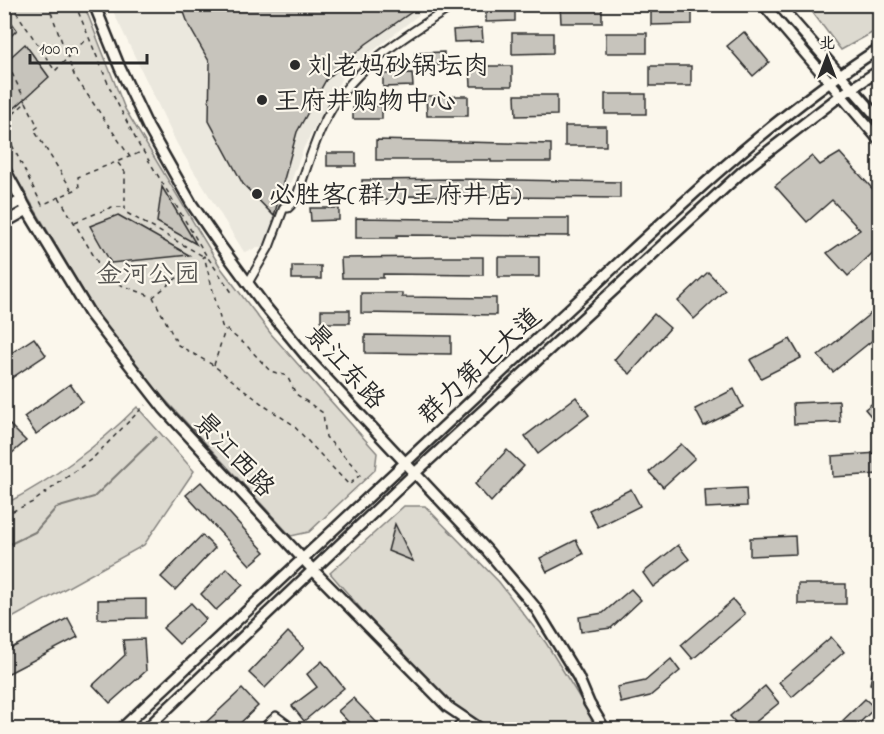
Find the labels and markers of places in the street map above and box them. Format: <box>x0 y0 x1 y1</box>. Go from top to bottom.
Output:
place label: 刘老妈砂锅坛肉 <box>307 49 489 87</box>
marker: 刘老妈砂锅坛肉 <box>288 58 302 72</box>
place label: 王府井购物中心 <box>274 84 456 122</box>
marker: 王府井购物中心 <box>255 93 269 107</box>
place label: 必胜客(群力王府井店) <box>269 178 522 216</box>
marker: 必胜客(群力王府井店) <box>250 187 264 201</box>

